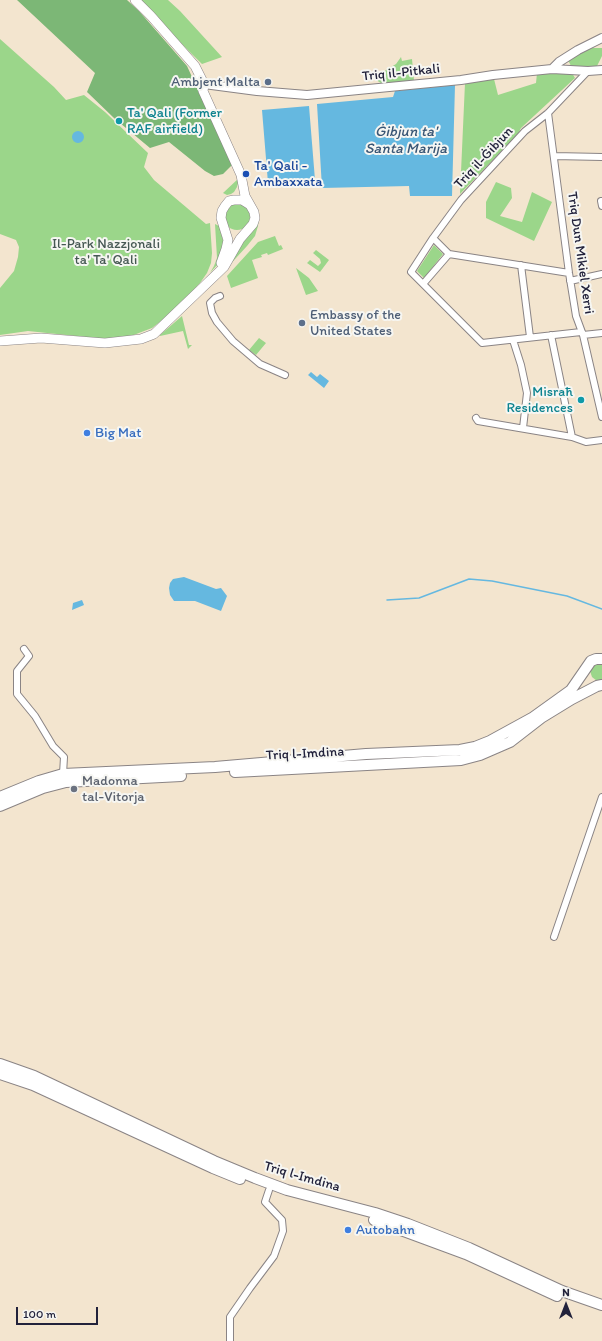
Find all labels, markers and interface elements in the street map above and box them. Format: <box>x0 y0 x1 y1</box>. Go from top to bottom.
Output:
street label: Triq il-Pitkali <box>361 61 441 85</box>
place label: Ambjent Malta <box>171 74 260 90</box>
marker: Ambjent Malta <box>263 77 273 87</box>
place label: Ta' Qali (Former RAF airfield) <box>127 105 222 138</box>
marker: Ta' Qali (Former RAF airfield) <box>114 116 124 126</box>
water label: Ġibjun ta' Santa Marija <box>365 123 447 158</box>
street label: Triq il-Ġibjun <box>451 123 517 193</box>
place label: Ta' Qali - Ambaxxata <box>254 158 323 190</box>
marker: Ta' Qali - Ambaxxata <box>241 169 251 179</box>
street label: Triq Dun Mikiel Xerri <box>563 191 597 315</box>
park label: Il-Park Nazzjonali ta' Ta' Qali <box>52 236 160 268</box>
place label: Embassy of the United States <box>310 307 401 340</box>
marker: Embassy of the United States <box>297 318 307 328</box>
place label: Misraħ Residences <box>506 384 573 416</box>
marker: Misraħ Residences <box>576 395 586 405</box>
place label: Big Mat <box>95 425 141 441</box>
marker: Big Mat <box>82 428 92 438</box>
street label: Triq l-Imdina <box>265 744 345 764</box>
place label: Madonna tal-Vitorja <box>82 773 145 806</box>
marker: Madonna tal-Vitorja <box>69 784 79 794</box>
street label: Triq l-Imdina <box>262 1158 342 1196</box>
place label: Autobahn <box>356 1222 415 1238</box>
marker: Autobahn <box>343 1225 353 1235</box>
north arrow <box>546 1285 586 1325</box>
text: N <box>562 1286 570 1299</box>
scale bar <box>18 1299 100 1325</box>
text: 100 m <box>23 1307 56 1321</box>

